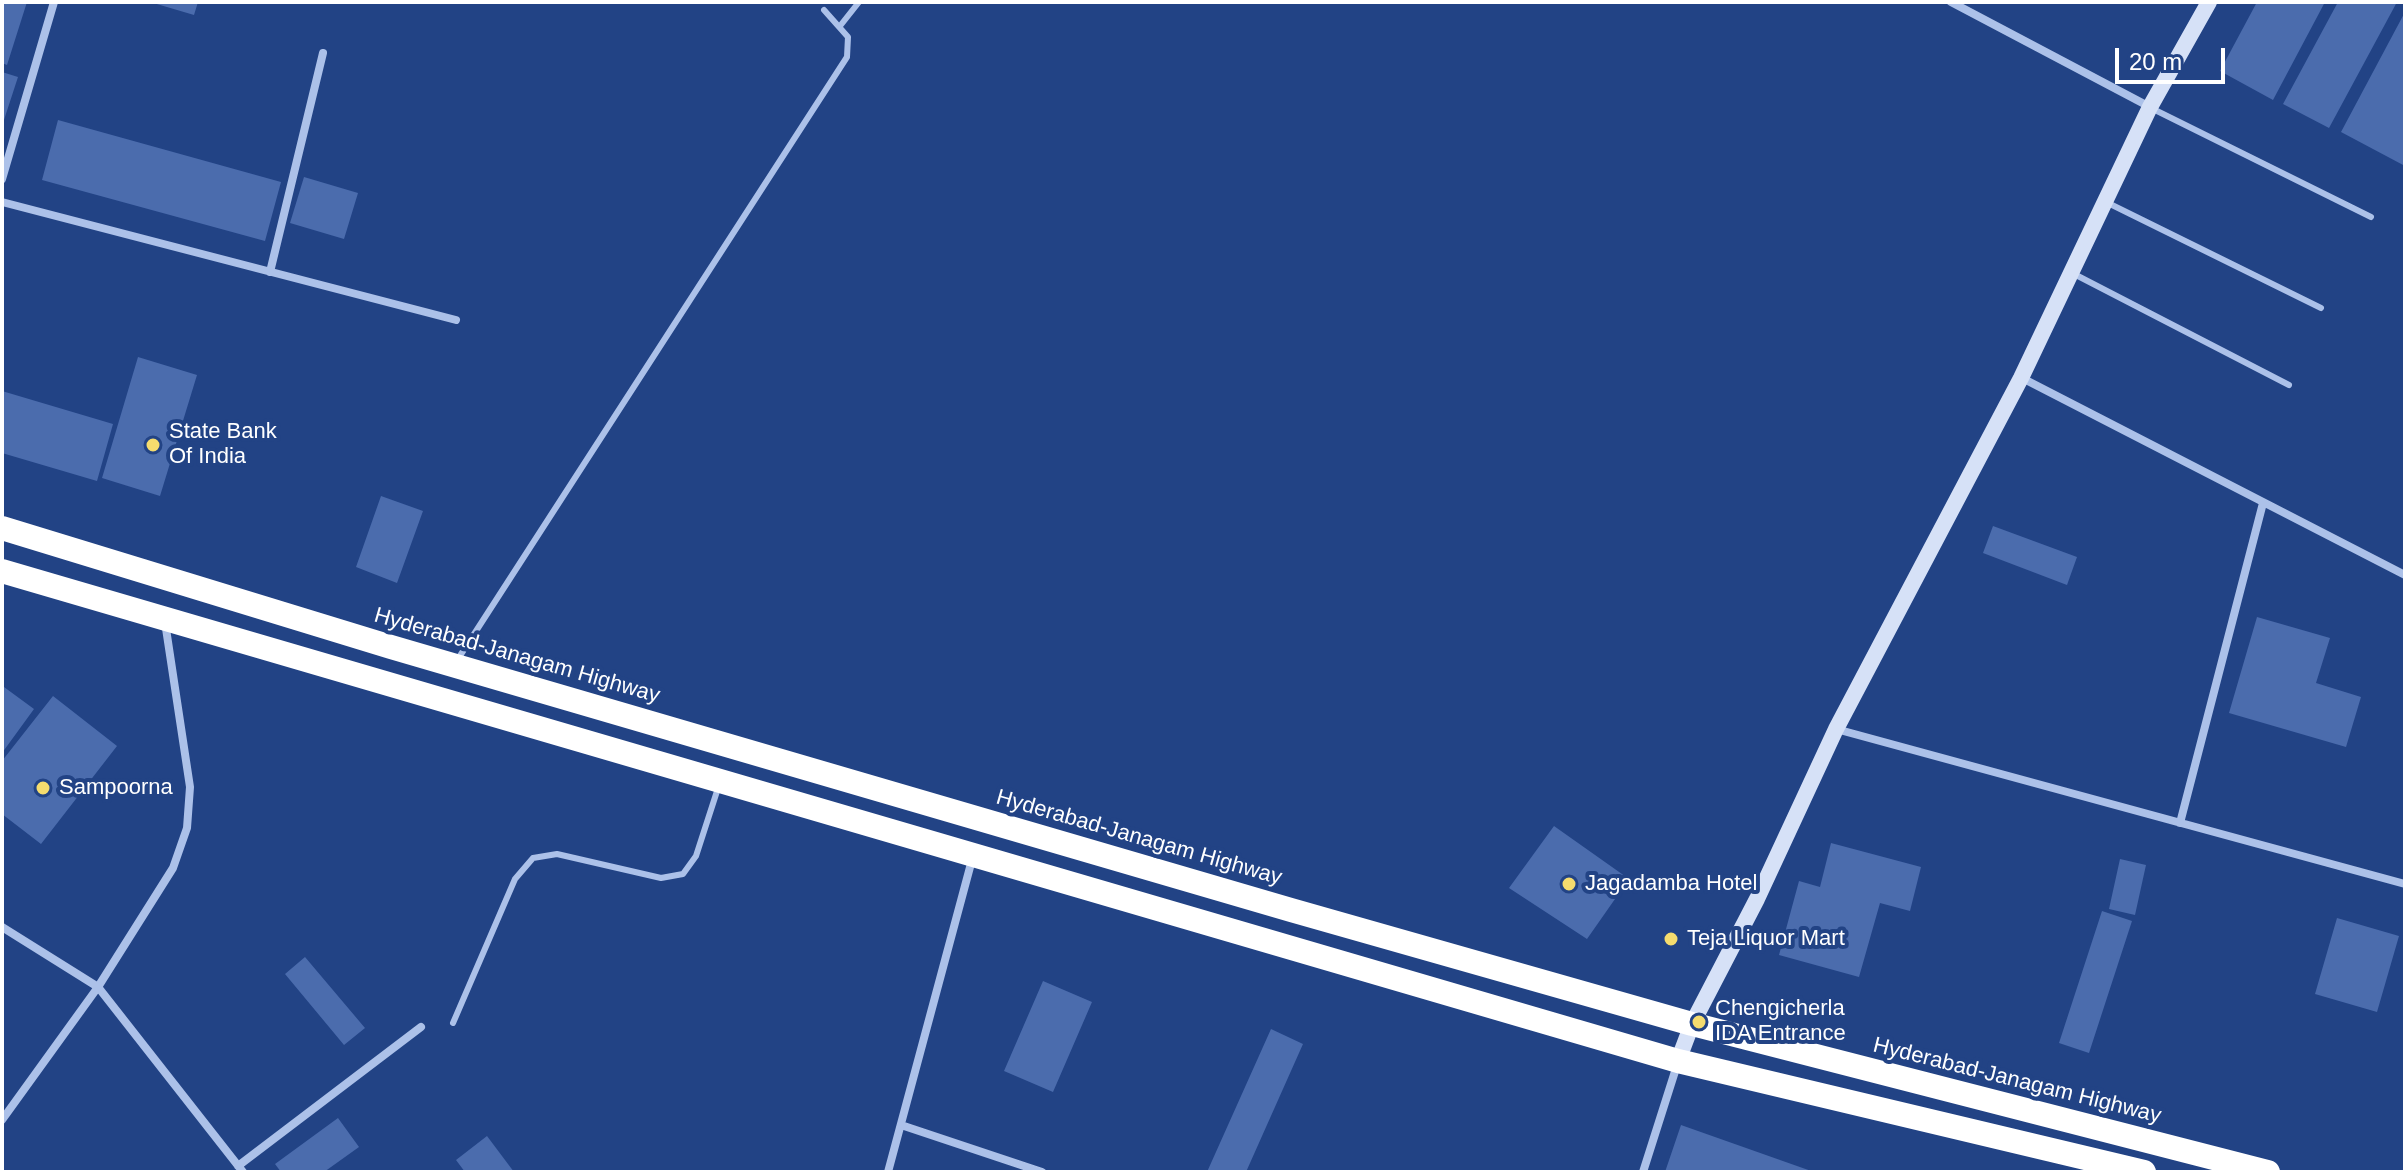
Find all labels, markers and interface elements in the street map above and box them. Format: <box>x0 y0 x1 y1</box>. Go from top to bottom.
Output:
scale bar <box>2119 32 2229 82</box>
text: 20 m <box>2129 48 2182 75</box>
place label: State Bank Of India <box>169 419 277 470</box>
marker: State Bank Of India <box>144 436 162 454</box>
street label: Hyderabad-Janagam Highway <box>371 603 663 709</box>
place label: Sampoorna <box>59 775 173 801</box>
marker: Sampoorna <box>34 779 52 797</box>
street label: Hyderabad-Janagam Highway <box>993 785 1285 891</box>
place label: Jagadamba Hotel <box>1585 871 1757 897</box>
marker: Jagadamba Hotel <box>1560 875 1578 893</box>
place label: Teja Liquor Mart <box>1687 926 1845 952</box>
marker: Teja Liquor Mart <box>1662 930 1680 948</box>
place label: Chengicherla IDA Entrance <box>1715 996 1846 1048</box>
marker: Chengicherla IDA Entrance <box>1690 1013 1708 1031</box>
street label: Hyderabad-Janagam Highway <box>1870 1032 2164 1130</box>

